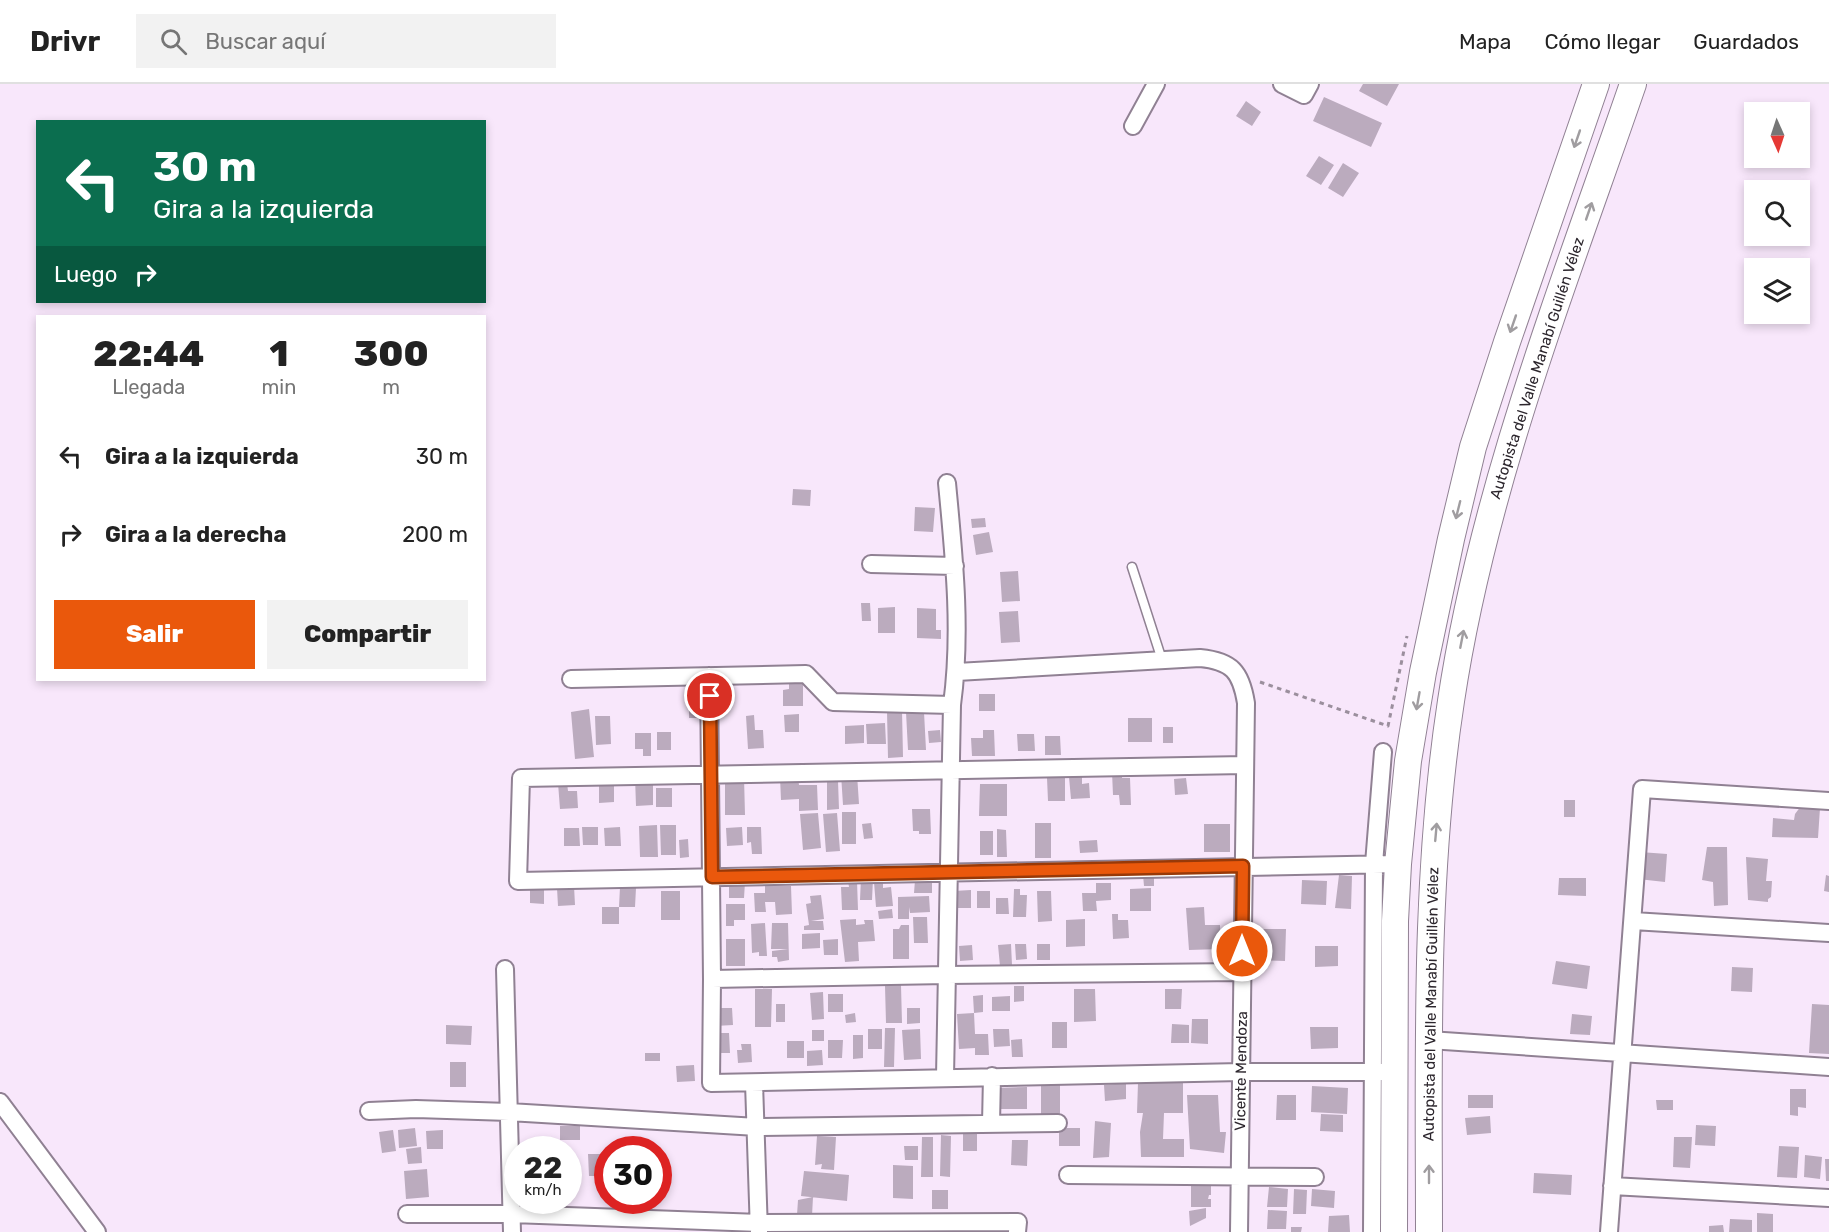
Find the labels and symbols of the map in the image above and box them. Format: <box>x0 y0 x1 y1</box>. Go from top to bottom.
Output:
north arrow <box>1744 102 1810 168</box>
one-way arrow <box>1571 129 1582 148</box>
one-way arrow <box>1585 202 1596 221</box>
street label: Autopista del Valle Manabí Guillén Vélez <box>1486 235 1588 501</box>
one-way arrow <box>1507 314 1518 332</box>
one-way arrow <box>1451 501 1463 520</box>
one-way arrow <box>1457 629 1468 649</box>
pin <box>684 670 735 721</box>
one-way arrow <box>1412 691 1423 711</box>
one-way arrow <box>1431 822 1442 842</box>
street label: Autopista del Valle Manabí Guillén Vélez <box>1420 866 1442 1141</box>
position arrow <box>1210 919 1274 983</box>
street label: Vicente Mendoza <box>1231 1011 1251 1131</box>
speed limit sign: 30 <box>594 1136 672 1214</box>
one-way arrow <box>1423 1164 1435 1184</box>

